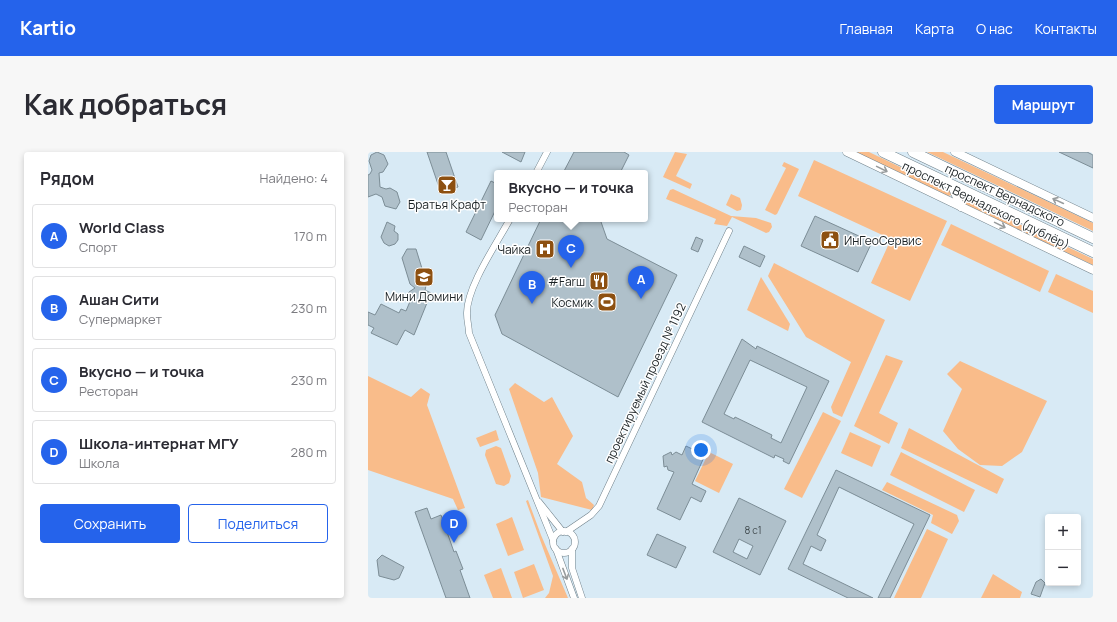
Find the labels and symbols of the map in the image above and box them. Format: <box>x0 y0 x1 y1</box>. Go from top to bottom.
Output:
street label: проспект Вернадского (дублёр) <box>900 157 1072 253</box>
street label: проспект Вернадского <box>942 160 1068 230</box>
one-way arrow <box>876 166 888 173</box>
bar icon: Братья Крафт <box>436 174 458 196</box>
place label: Братья Крафт <box>408 196 486 213</box>
one-way arrow <box>1052 197 1064 204</box>
one-way arrow <box>993 222 1005 229</box>
public building icon: ИнГеоСервис <box>819 229 841 251</box>
place label: ИнГеоСервис <box>844 232 922 249</box>
pin: C <box>558 235 584 268</box>
hospital icon: Чайка <box>534 238 556 260</box>
place label: Чайка <box>497 241 531 258</box>
school or university icon: Мини Домини <box>413 266 435 288</box>
pin: A <box>628 266 654 299</box>
restaurant icon: #Farш <box>588 270 610 292</box>
pin: B <box>519 271 545 304</box>
place label: #Farш <box>548 273 585 290</box>
place label: Мини Домини <box>385 288 463 305</box>
sports icon: Космик <box>596 291 618 313</box>
place label: Космик <box>552 294 594 311</box>
street label: проектируемый проезд № 1192 <box>600 300 690 466</box>
your location <box>691 440 711 460</box>
pin: D <box>441 510 467 543</box>
house number: 8 с1 <box>744 523 762 537</box>
one-way arrow <box>561 567 569 579</box>

